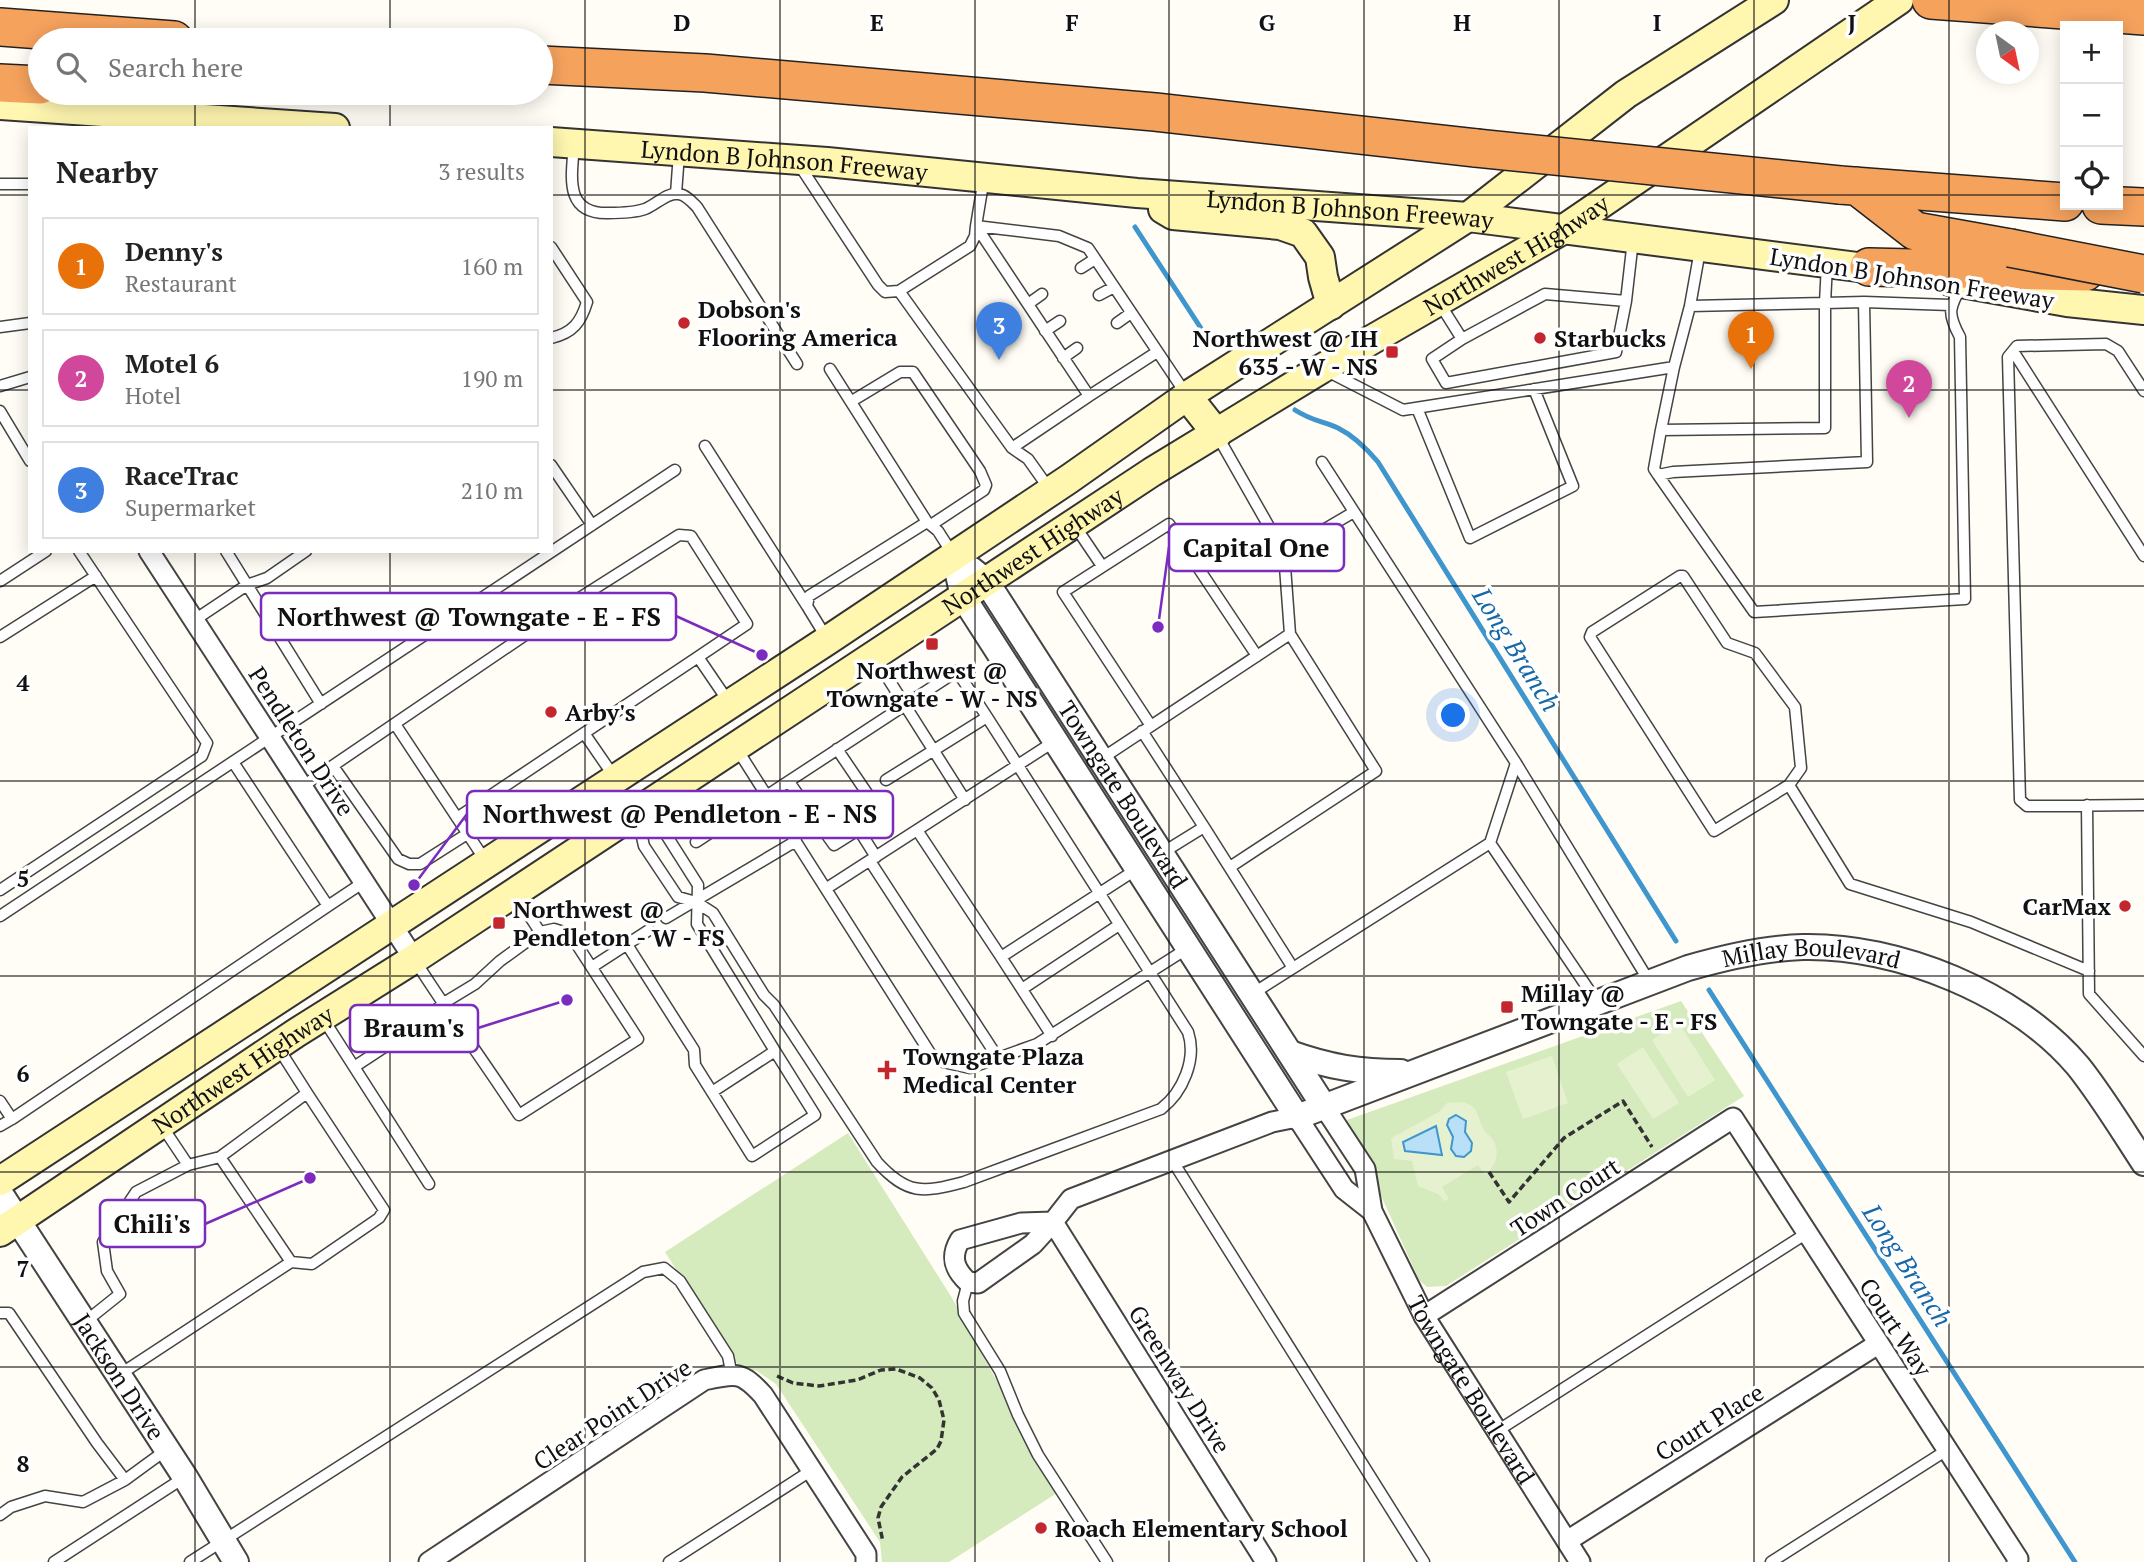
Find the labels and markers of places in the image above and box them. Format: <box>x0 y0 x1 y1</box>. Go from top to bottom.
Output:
place label: Dobson's Flooring America <box>698 293 898 353</box>
pin: 3 <box>976 302 1022 360</box>
pin: 1 <box>1728 311 1774 369</box>
marker: Dobson's Flooring America <box>676 315 692 331</box>
place label: Northwest @ IH 635 - W - NS <box>1193 322 1378 382</box>
place label: Starbucks <box>1554 322 1666 354</box>
marker: Starbucks <box>1532 330 1548 346</box>
marker: Northwest @ IH 635 - W - NS <box>1384 344 1400 360</box>
pin: 2 <box>1886 360 1932 418</box>
callout: Capital One <box>1169 524 1344 571</box>
callout: Northwest @ Towngate - E - FS <box>261 593 676 640</box>
marker: Northwest @ Towngate - W - NS <box>924 636 940 652</box>
place label: Northwest @ Towngate - W - NS <box>826 654 1038 714</box>
place label: Arby's <box>565 696 636 728</box>
marker: Arby's <box>543 704 559 720</box>
callout: Northwest @ Pendleton - E - NS <box>467 791 893 838</box>
place label: CarMax <box>2023 890 2112 922</box>
place label: Northwest @ Pendleton - W - FS <box>513 893 725 953</box>
marker: CarMax <box>2117 898 2133 914</box>
marker: Northwest @ Pendleton - W - FS <box>491 915 507 931</box>
place label: Millay @ Towngate - E - FS <box>1521 977 1717 1037</box>
marker: Millay @ Towngate - E - FS <box>1499 999 1515 1015</box>
callout: Braum's <box>350 1005 478 1052</box>
place label: Towngate Plaza Medical Center <box>903 1040 1085 1100</box>
marker: Towngate Plaza Medical Center <box>877 1060 897 1080</box>
callout: Chili's <box>100 1200 205 1247</box>
place label: Roach Elementary School <box>1055 1512 1348 1544</box>
marker: Roach Elementary School <box>1033 1520 1049 1536</box>

